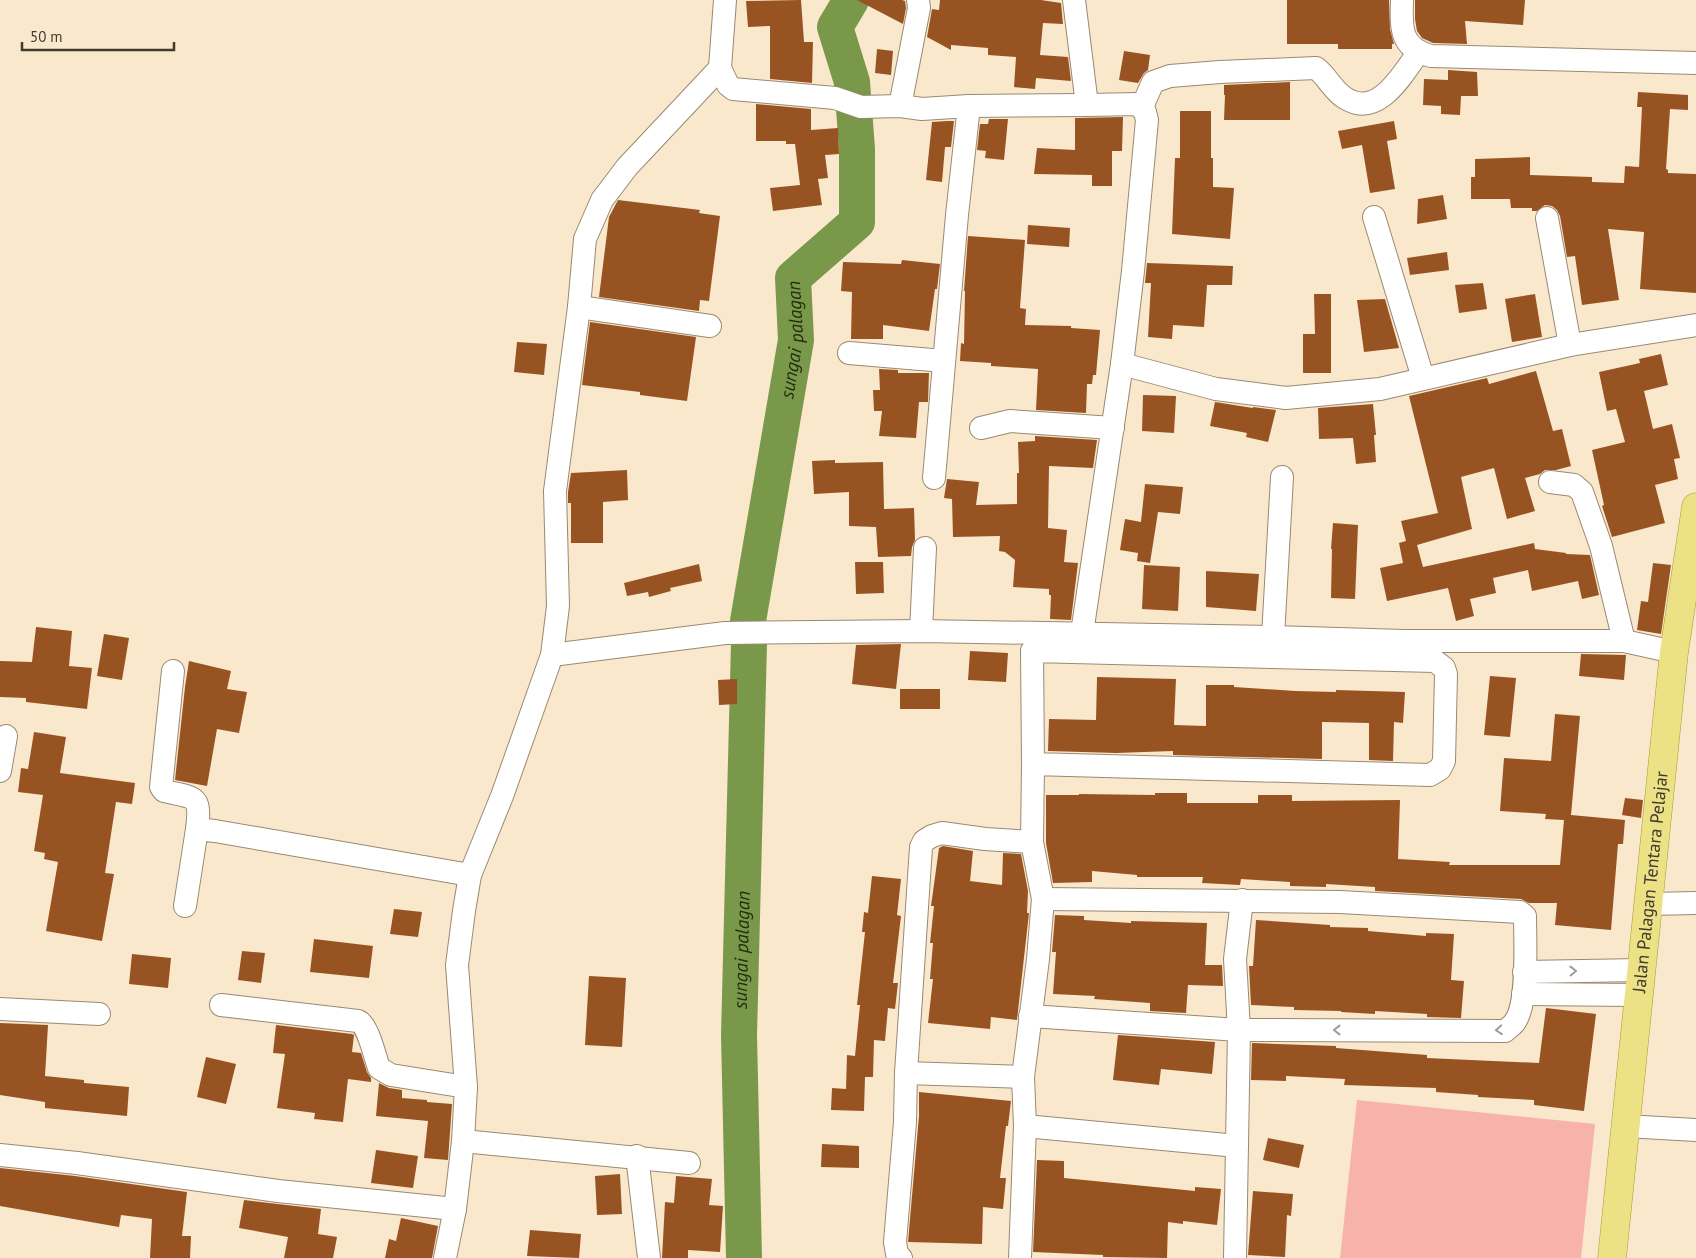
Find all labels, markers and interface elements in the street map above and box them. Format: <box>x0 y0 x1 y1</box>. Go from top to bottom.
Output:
scale bar <box>22 20 175 52</box>
text: 50 m <box>30 27 63 46</box>
water label: sungai palagan <box>774 280 808 400</box>
street label: Jalan Palagan Tentara Pelajar <box>1627 770 1673 995</box>
water label: sungai palagan <box>728 891 755 1009</box>
one-way arrow <box>1570 966 1577 976</box>
one-way arrow <box>1494 1024 1502 1035</box>
one-way arrow <box>1332 1025 1340 1035</box>

